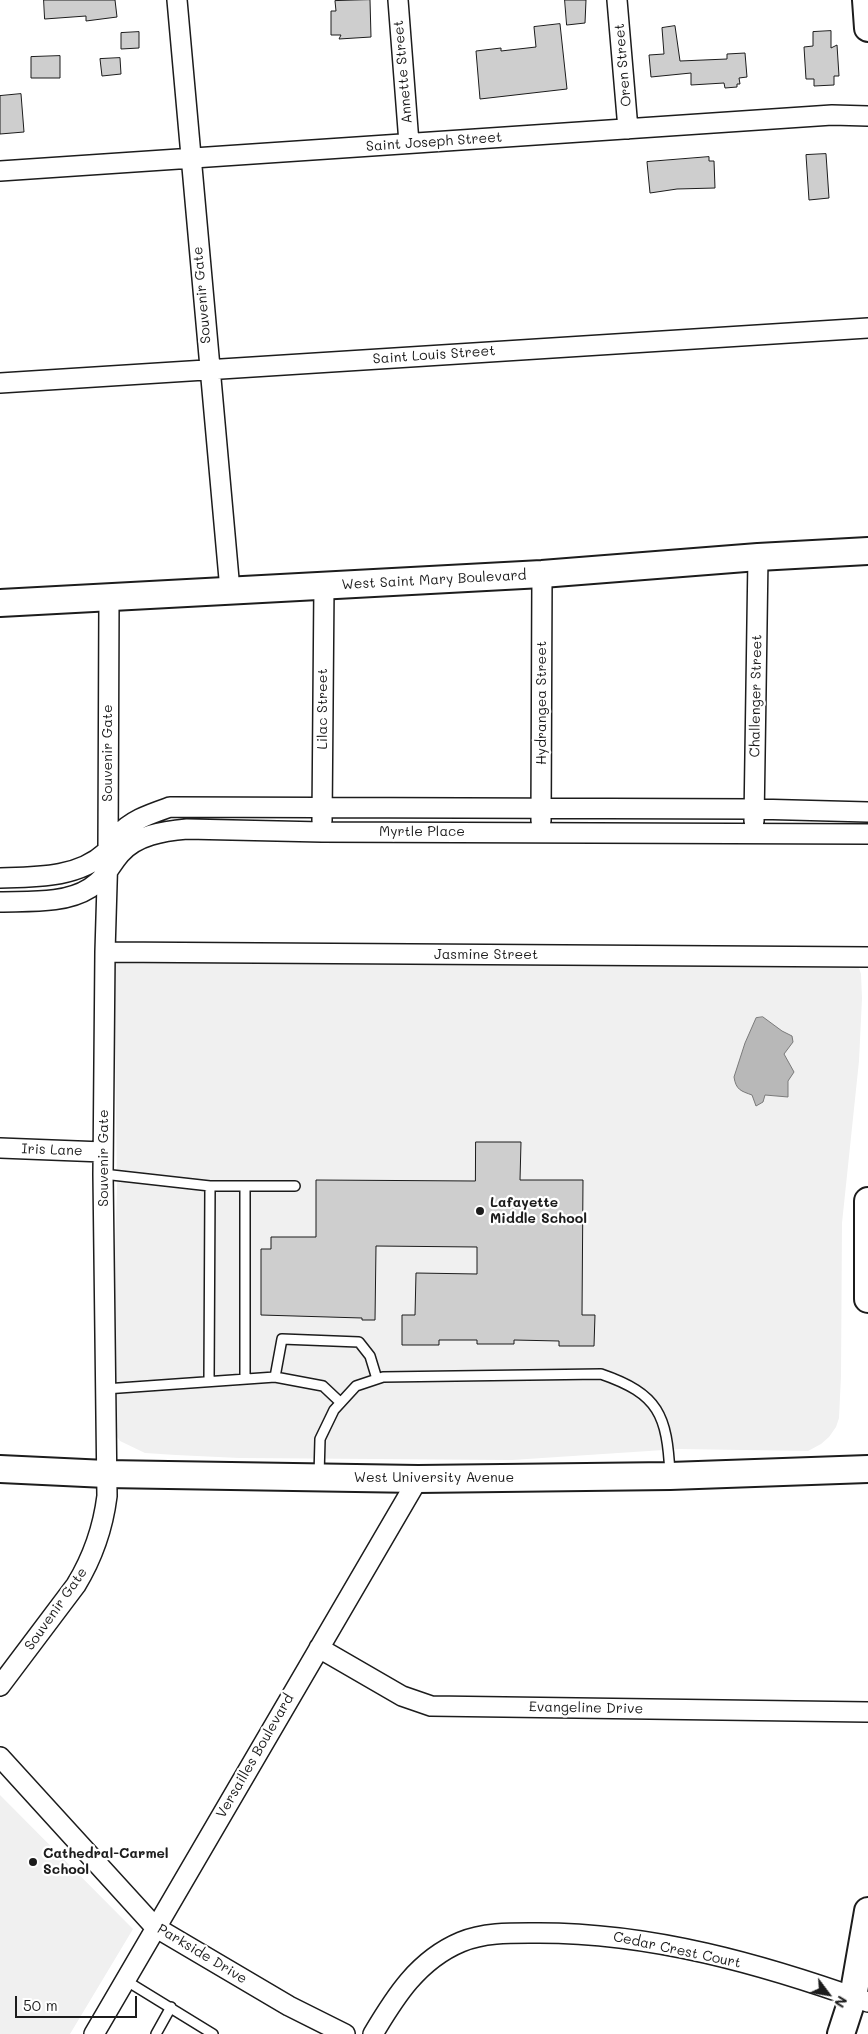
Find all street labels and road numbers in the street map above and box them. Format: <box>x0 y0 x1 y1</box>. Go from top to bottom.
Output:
street label: Annette Street <box>390 20 416 124</box>
street label: Oren Street <box>611 23 635 107</box>
street label: Saint Joseph Street <box>365 129 503 155</box>
street label: Souvenir Gate <box>189 246 215 344</box>
street label: Saint Louis Street <box>372 342 496 368</box>
street label: West Saint Mary Boulevard <box>341 567 527 593</box>
street label: Challenger Street <box>747 634 765 758</box>
street label: Hydrangea Street <box>534 641 550 765</box>
street label: Lilac Street <box>315 668 331 750</box>
street label: Souvenir Gate <box>100 704 116 802</box>
street label: Myrtle Place <box>379 824 465 840</box>
street label: Jasmine Street <box>434 947 538 963</box>
street label: Souvenir Gate <box>96 1109 112 1207</box>
street label: Iris Lane <box>21 1141 83 1159</box>
street label: West University Avenue <box>354 1470 514 1486</box>
street label: Souvenir Gate <box>21 1564 91 1654</box>
street label: Versailles Boulevard <box>213 1691 297 1821</box>
street label: Evangeline Drive <box>529 1699 643 1717</box>
street label: Parkside Drive <box>154 1921 250 1987</box>
street label: Cedar Crest Court <box>612 1928 742 1972</box>

